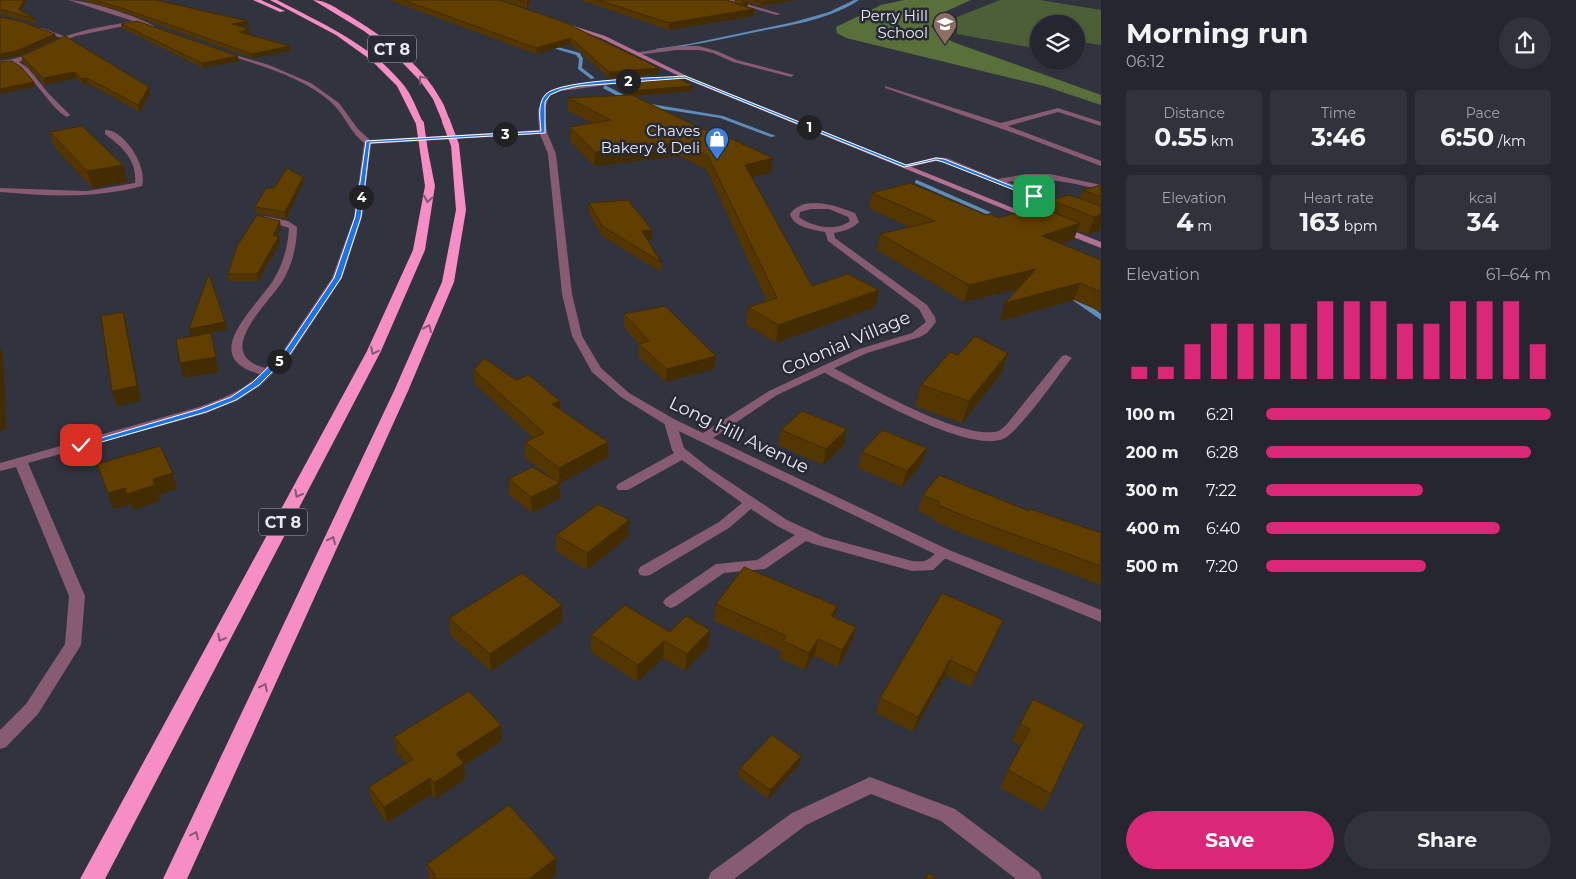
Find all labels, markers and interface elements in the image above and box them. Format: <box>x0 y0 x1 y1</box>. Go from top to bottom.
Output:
place label: Perry Hill School <box>860 6 928 42</box>
school or university icon: Perry Hill School <box>932 11 958 45</box>
map controls <box>1030 15 1085 70</box>
button: layers <box>1030 15 1085 70</box>
text: Morning run <box>1126 16 1308 50</box>
button: share <box>1499 17 1551 69</box>
road number: CT 8 <box>368 36 416 62</box>
text: 06:12 <box>1126 52 1165 71</box>
pin: 2 <box>616 68 640 94</box>
text: 2 <box>624 72 633 90</box>
one-way arrow <box>418 76 427 85</box>
text: Distance <box>1163 104 1225 122</box>
text: Time <box>1321 104 1356 122</box>
text: Pace <box>1466 104 1500 122</box>
pin: 1 <box>796 114 822 140</box>
text: 1 <box>807 118 812 136</box>
place label: Chaves Bakery & Deli <box>601 121 700 157</box>
pin: 3 <box>492 122 518 146</box>
text: 0.55 <box>1154 122 1207 152</box>
text: 3:46 <box>1311 122 1366 152</box>
text: 6:50 <box>1440 122 1494 152</box>
text: 3 <box>501 125 510 143</box>
shop icon: Chaves Bakery & Deli <box>704 126 730 160</box>
text: km <box>1207 132 1234 150</box>
text: /km <box>1494 132 1526 150</box>
pin <box>1013 175 1055 217</box>
icon: arrive <box>1020 182 1048 210</box>
pin: 4 <box>348 184 374 210</box>
text: 4 <box>357 188 366 206</box>
text: Elevation <box>1162 189 1227 207</box>
text: Heart rate <box>1303 189 1374 207</box>
text: kcal <box>1469 189 1497 207</box>
one-way arrow <box>423 194 434 203</box>
text: 4 <box>1176 207 1194 237</box>
text: 163 <box>1299 207 1340 237</box>
text: 34 <box>1467 207 1499 237</box>
text: m <box>1194 217 1212 235</box>
text: bpm <box>1340 217 1378 235</box>
text: Elevation <box>1126 265 1200 284</box>
text: 61–64 m <box>1486 265 1551 284</box>
street label: Colonial Village <box>778 306 914 380</box>
one-way arrow <box>422 324 433 333</box>
one-way arrow <box>370 346 380 355</box>
pin: 5 <box>266 348 292 374</box>
text: 5 <box>275 352 284 370</box>
street label: Long Hill Avenue <box>666 392 813 478</box>
text: 100 m <box>1126 405 1175 424</box>
text: 6:21 <box>1206 405 1234 424</box>
pin <box>60 424 102 466</box>
icon: check <box>67 431 95 459</box>
text: 200 m <box>1126 443 1178 462</box>
text: 6:28 <box>1206 443 1238 462</box>
text: 300 m <box>1126 481 1179 500</box>
text: 7:22 <box>1206 481 1237 500</box>
one-way arrow <box>294 489 304 498</box>
road number: CT 8 <box>259 508 307 536</box>
text: 400 m <box>1126 519 1180 538</box>
text: 6:40 <box>1206 519 1240 538</box>
one-way arrow <box>326 536 336 545</box>
text: 500 m <box>1126 557 1179 576</box>
text: 7:20 <box>1206 557 1238 576</box>
one-way arrow <box>217 632 227 641</box>
one-way arrow <box>257 683 268 692</box>
button: Save <box>1126 811 1334 869</box>
button: Share <box>1344 811 1551 869</box>
one-way arrow <box>189 831 200 840</box>

